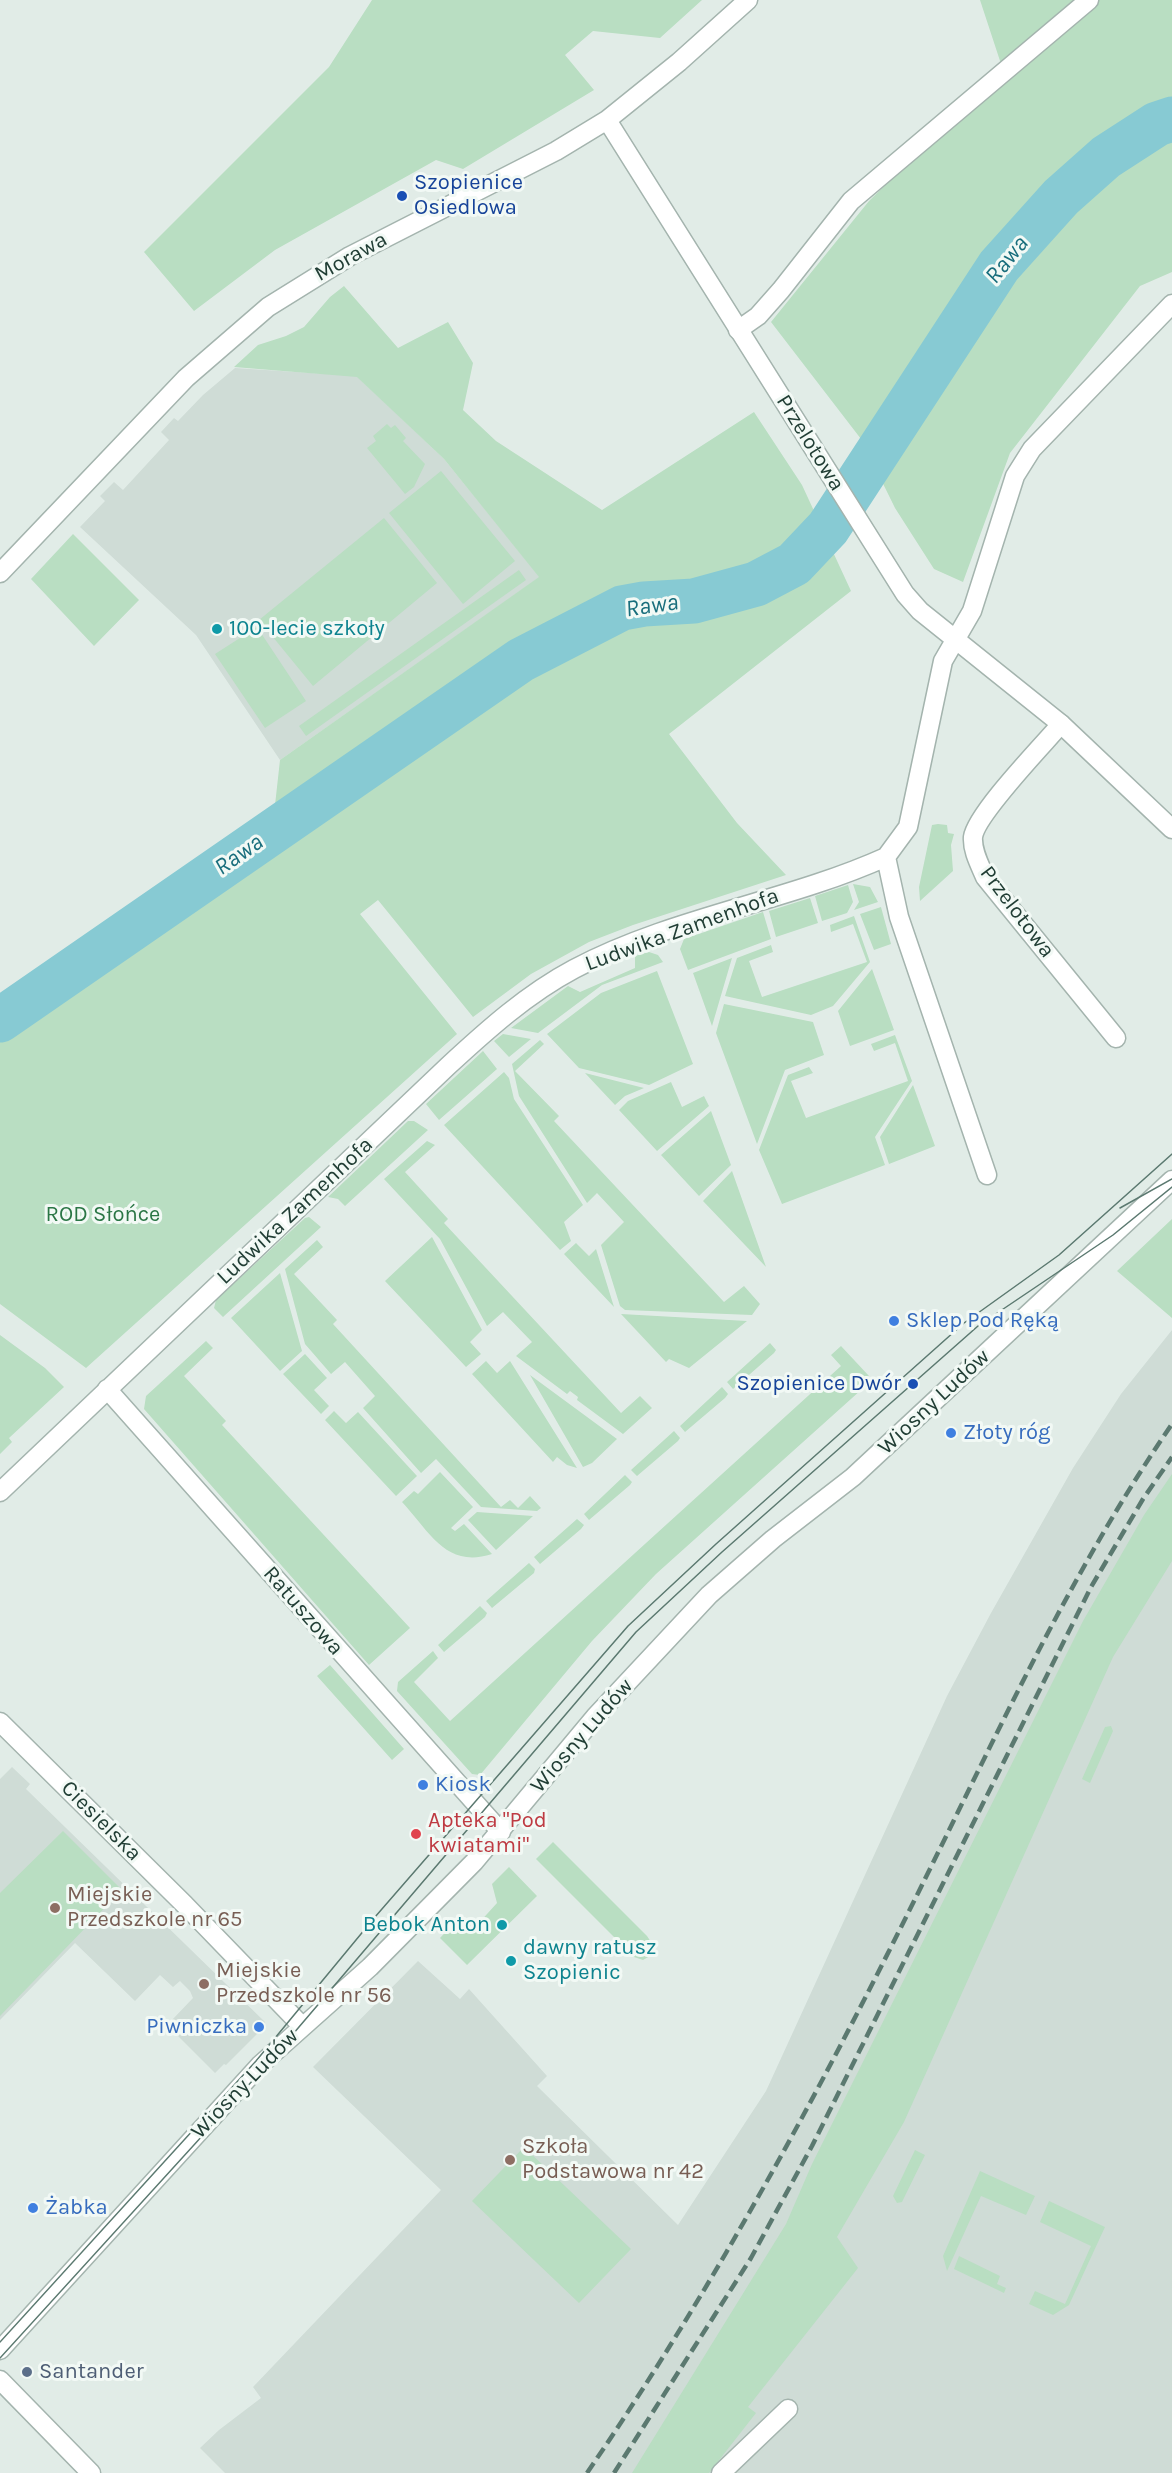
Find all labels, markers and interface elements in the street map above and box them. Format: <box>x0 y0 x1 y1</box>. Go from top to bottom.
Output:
place label: Szopienice Osiedlowa <box>414 170 523 222</box>
marker: Szopienice Osiedlowa <box>395 189 409 203</box>
street label: Morawa <box>310 226 392 288</box>
water label: Rawa <box>979 230 1035 290</box>
street label: Przelotowa <box>770 390 850 496</box>
water label: Rawa <box>624 588 680 624</box>
place label: 100-lecie szkoły <box>229 616 385 642</box>
marker: 100-lecie szkoły <box>210 622 224 636</box>
water label: Rawa <box>209 828 269 882</box>
street label: Przelotowa <box>974 861 1060 963</box>
street label: Ludwika Zamenhofa <box>582 883 782 977</box>
street label: Ludwika Zamenhofa <box>211 1132 379 1290</box>
park label: ROD Słońce <box>46 1202 160 1228</box>
place label: Sklep Pod Ręką <box>906 1308 1059 1334</box>
marker: Sklep Pod Ręką <box>887 1314 901 1328</box>
street label: Wiosny Ludów <box>873 1344 995 1460</box>
place label: Szopienice Dwór <box>736 1371 901 1397</box>
marker: Szopienice Dwór <box>906 1377 920 1391</box>
place label: Złoty róg <box>963 1420 1050 1446</box>
marker: Złoty róg <box>944 1426 958 1440</box>
street label: Ratuszowa <box>257 1561 349 1661</box>
street label: Wiosny Ludów <box>525 1673 639 1799</box>
place label: Kiosk <box>435 1772 491 1798</box>
street label: Ciesielska <box>55 1775 147 1867</box>
marker: Kiosk <box>416 1778 430 1792</box>
place label: Apteka "Pod kwiatami" <box>428 1808 547 1860</box>
marker: Apteka "Pod kwiatami" <box>409 1827 423 1841</box>
place label: Miejskie Przedszkole nr 65 <box>67 1882 242 1934</box>
marker: Miejskie Przedszkole nr 65 <box>48 1901 62 1915</box>
place label: Bebok Anton <box>363 1912 490 1938</box>
marker: Bebok Anton <box>495 1918 509 1932</box>
place label: dawny ratusz Szopienic <box>523 1935 656 1987</box>
marker: dawny ratusz Szopienic <box>504 1954 518 1968</box>
place label: Miejskie Przedszkole nr 56 <box>216 1958 391 2010</box>
marker: Miejskie Przedszkole nr 56 <box>197 1977 211 1991</box>
place label: Piwniczka <box>146 2014 247 2040</box>
marker: Piwniczka <box>252 2020 266 2034</box>
street label: Wiosny Ludów <box>186 2023 304 2145</box>
place label: Szkoła Podstawowa nr 42 <box>522 2134 704 2186</box>
marker: Szkoła Podstawowa nr 42 <box>503 2153 517 2167</box>
place label: Żabka <box>45 2195 108 2221</box>
marker: Żabka <box>26 2201 40 2215</box>
place label: Santander <box>39 2359 144 2385</box>
marker: Santander <box>20 2365 34 2379</box>

